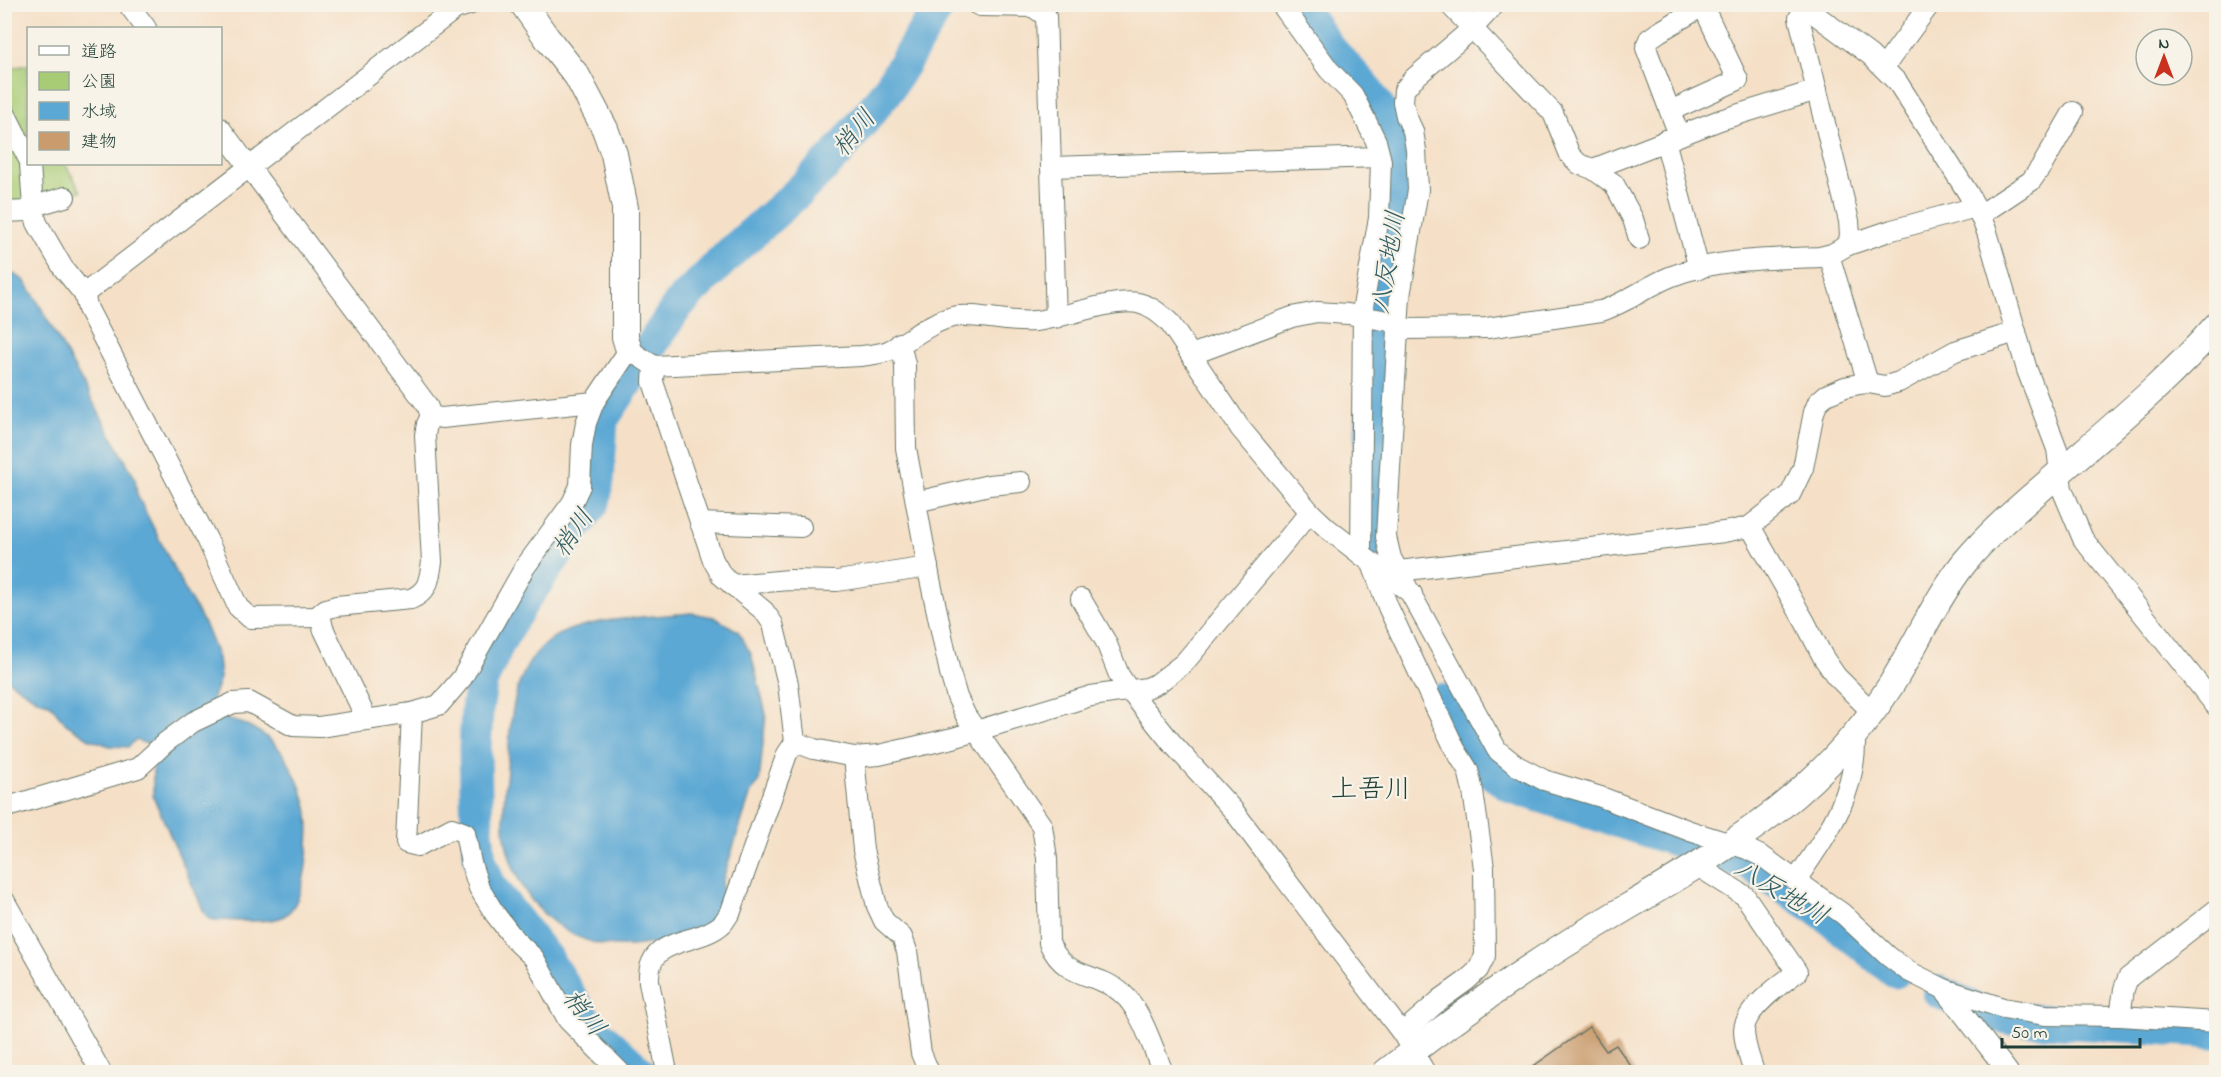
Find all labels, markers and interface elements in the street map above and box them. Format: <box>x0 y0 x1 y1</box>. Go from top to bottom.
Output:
legend <box>27 27 222 165</box>
north arrow <box>2134 27 2194 87</box>
text: N <box>2159 32 2170 56</box>
text: 道路 <box>81 40 117 66</box>
text: 公園 <box>81 70 117 96</box>
text: 水域 <box>81 100 117 126</box>
water label: 梢川 <box>824 102 887 166</box>
text: 建物 <box>81 130 117 156</box>
water label: 八反地川 <box>1363 208 1417 317</box>
water label: 梢川 <box>544 502 605 566</box>
district label: 上吾川 <box>1331 771 1412 810</box>
water label: 八反地川 <box>1726 850 1835 937</box>
water label: 梢川 <box>552 982 614 1046</box>
scale bar <box>2002 1011 2140 1049</box>
text: 50 m <box>2011 1021 2048 1047</box>

